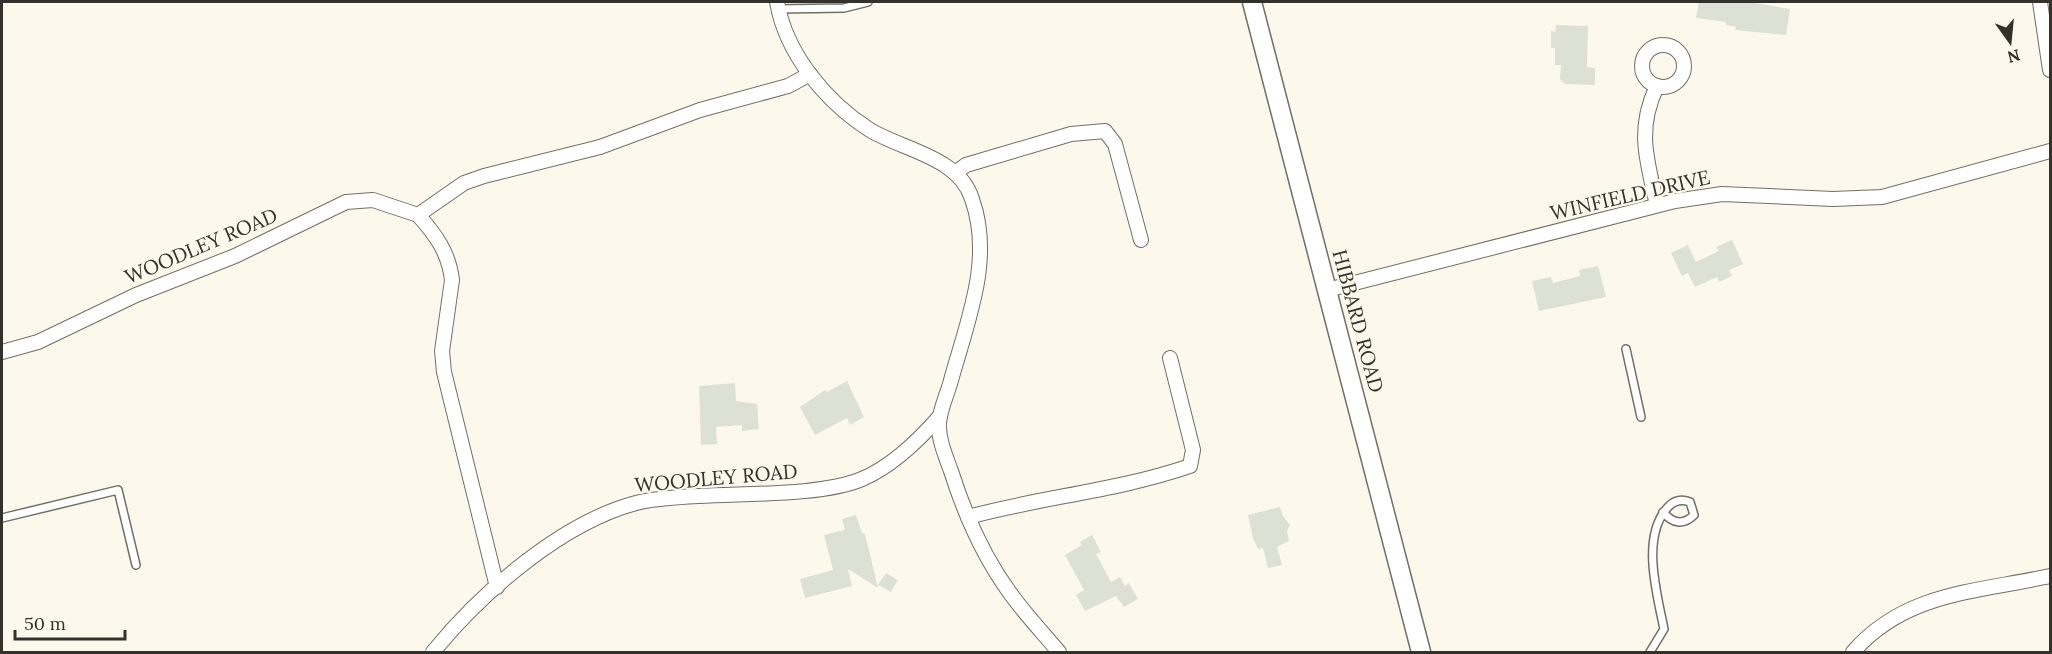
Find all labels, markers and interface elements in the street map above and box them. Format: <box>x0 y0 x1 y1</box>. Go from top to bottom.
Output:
north arrow <box>1980 12 2040 72</box>
text: N <box>2005 45 2022 68</box>
street label: WINFIELD DRIVE <box>1548 164 1712 225</box>
street label: WOODLEY ROAD <box>121 202 281 289</box>
street label: HIBBARD ROAD <box>1327 247 1390 395</box>
street label: WOODLEY ROAD <box>633 458 798 497</box>
scale bar <box>15 603 124 641</box>
text: 50 m <box>24 612 66 635</box>

